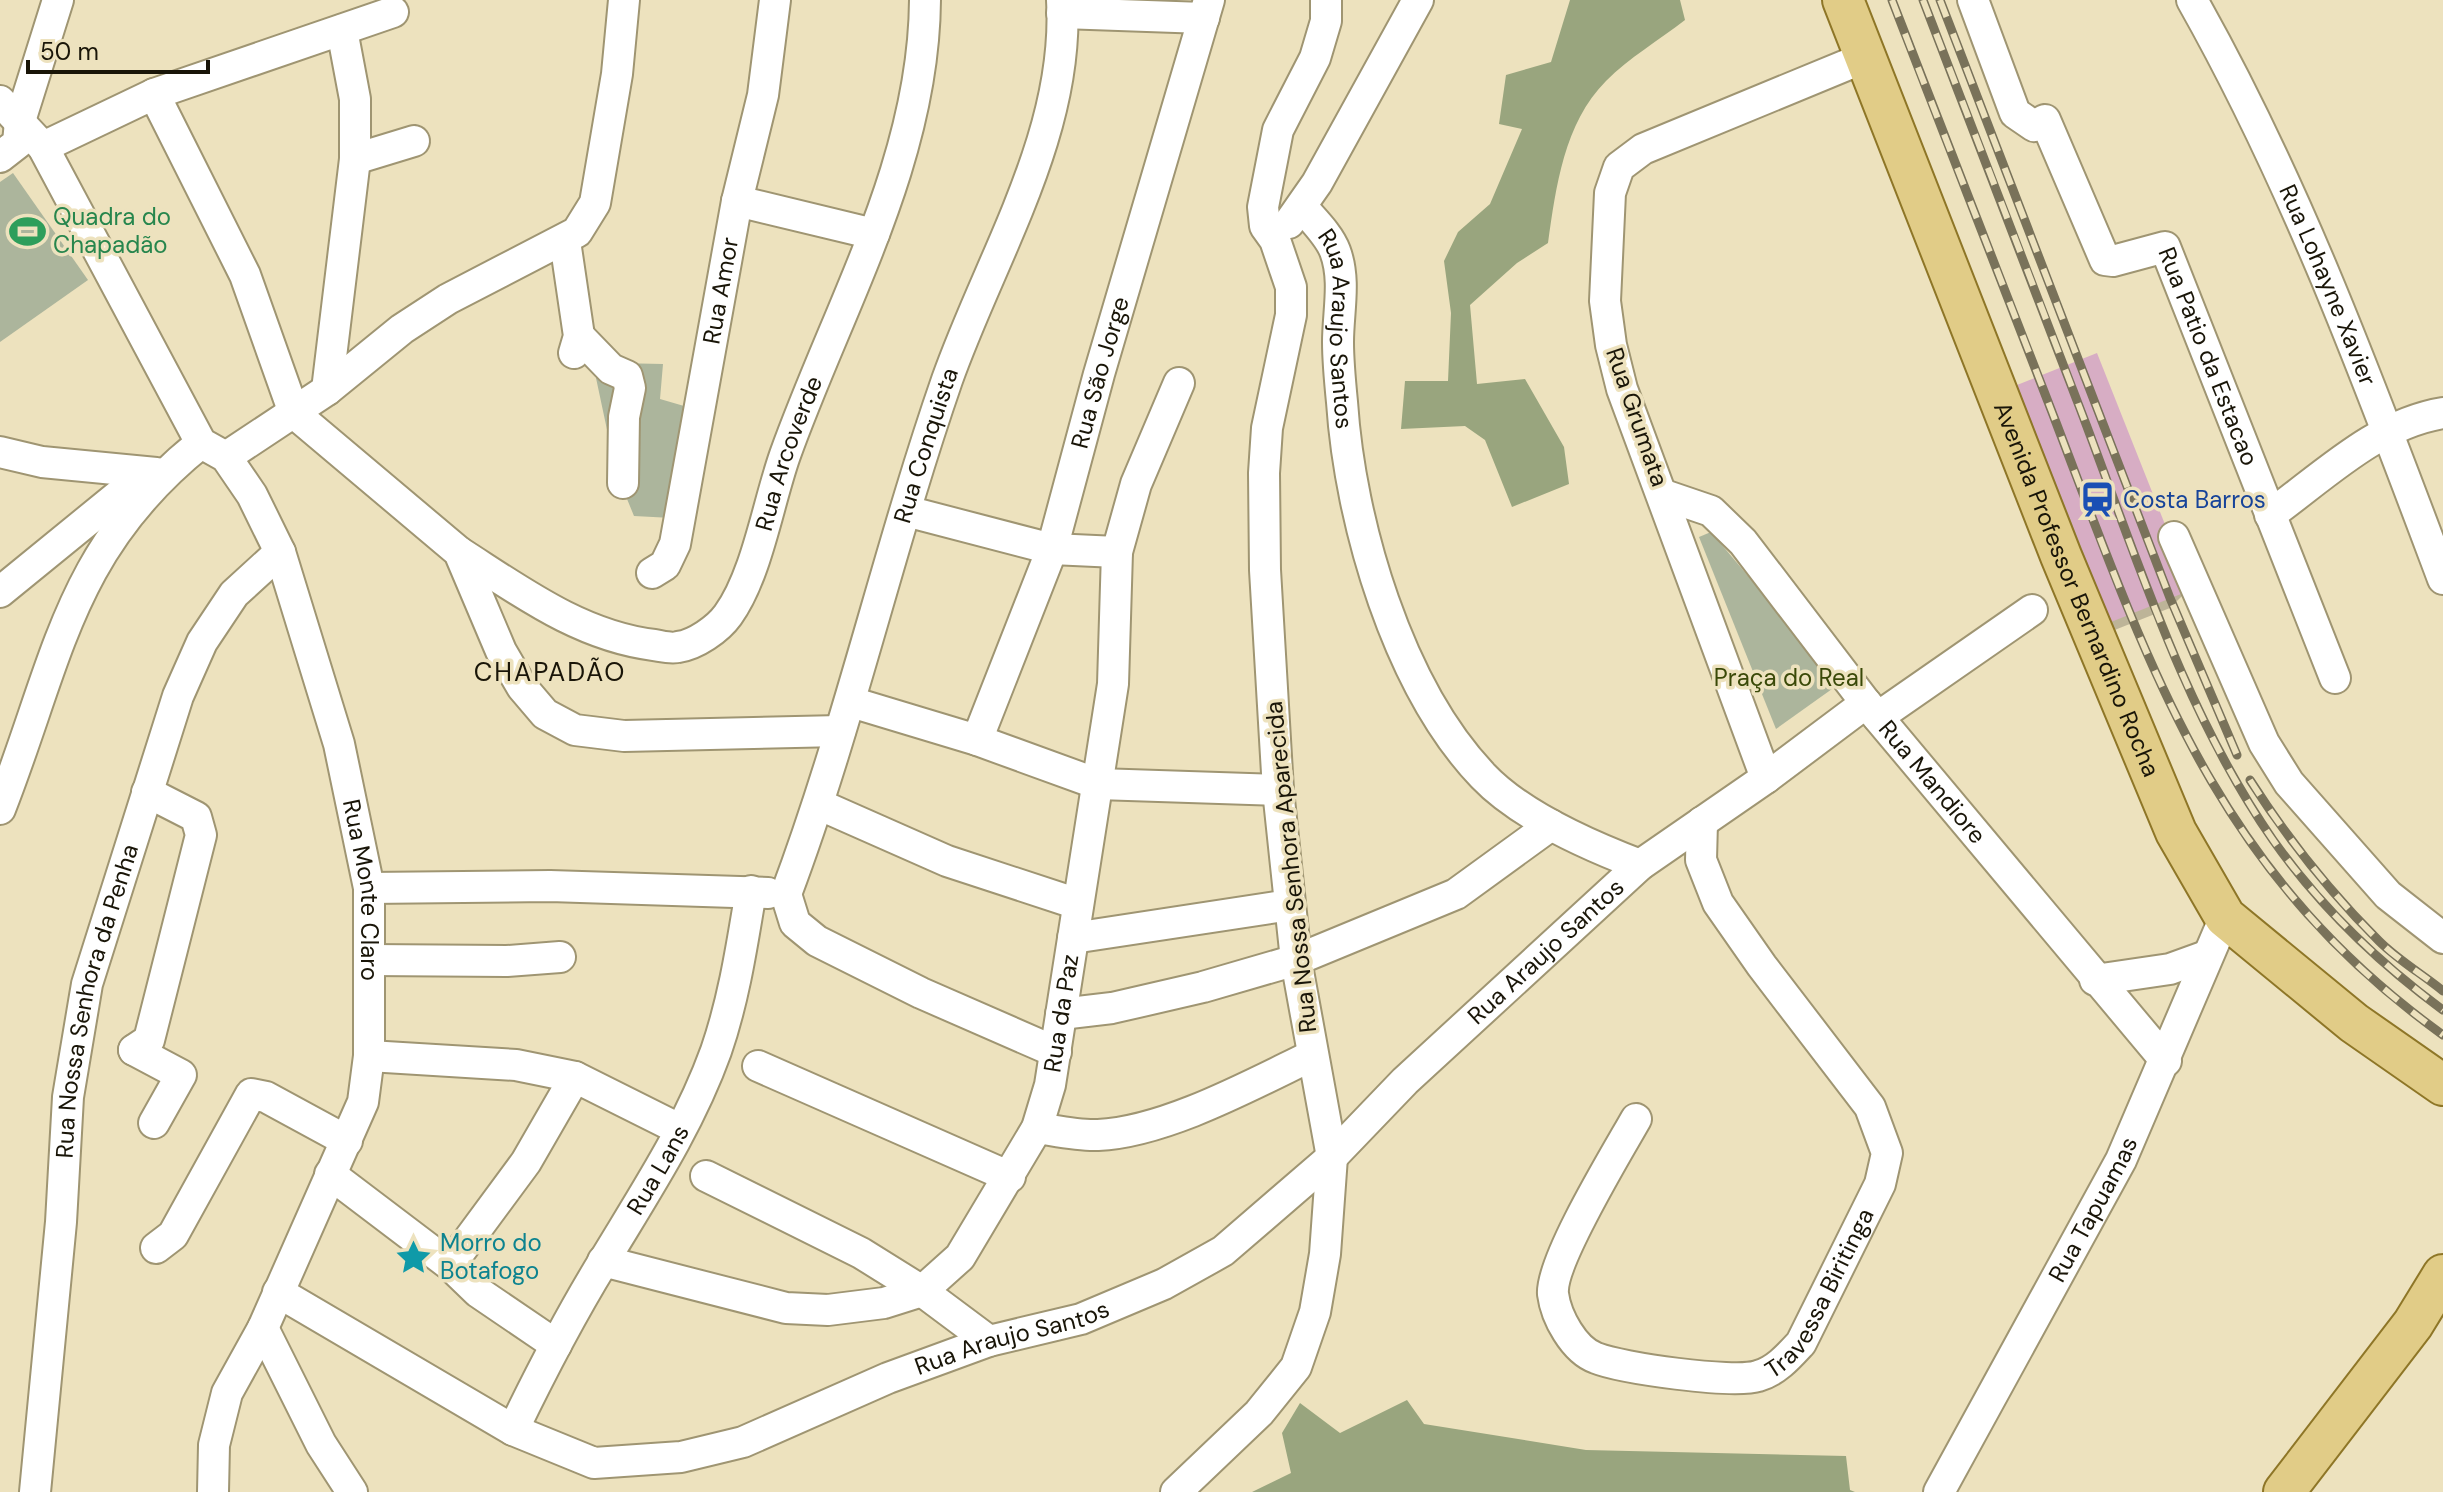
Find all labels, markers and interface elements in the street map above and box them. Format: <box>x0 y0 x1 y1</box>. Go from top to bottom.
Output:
scale bar <box>28 24 208 74</box>
text: 50 m <box>40 36 99 67</box>
street label: Rua Lohayne Xavier <box>2272 179 2384 390</box>
place label: Quadra do Chapadão <box>53 201 171 260</box>
sports icon: Quadra do Chapadão <box>8 212 46 250</box>
street label: Rua Araujo Santos <box>1311 222 1360 430</box>
street label: Rua Amor <box>695 235 745 346</box>
street label: Rua Patio da Estacao <box>2152 242 2266 470</box>
street label: Rua São Jorge <box>1064 293 1136 452</box>
street label: Rua Grumata <box>1599 343 1676 490</box>
street label: Rua Conquista <box>886 363 965 527</box>
street label: Rua Arcoverde <box>748 371 829 534</box>
street label: Avenida Professor Bernardino Rocha <box>1987 397 2167 781</box>
station icon: Costa Barros <box>2078 481 2116 519</box>
place label: Costa Barros <box>2123 484 2266 515</box>
district label: CHAPADÃO <box>474 655 626 689</box>
park label: Praça do Real <box>1714 662 1864 693</box>
street label: Rua Nossa Senhora Aparecida <box>1258 700 1323 1034</box>
street label: Rua Mandiore <box>1872 714 1993 850</box>
street label: Rua Monte Claro <box>336 796 386 981</box>
street label: Rua Nossa Senhora da Penha <box>49 840 145 1159</box>
street label: Rua Araujo Santos <box>1461 871 1630 1031</box>
street label: Rua da Paz <box>1036 952 1085 1075</box>
street label: Rua Lans <box>620 1119 696 1220</box>
street label: Rua Tapuamas <box>2041 1132 2144 1287</box>
street label: Travessa Biritinga <box>1759 1203 1881 1385</box>
place label: Morro do Botafogo <box>440 1227 542 1286</box>
place icon: Morro do Botafogo <box>395 1238 433 1276</box>
street label: Rua Araujo Santos <box>910 1293 1114 1382</box>

